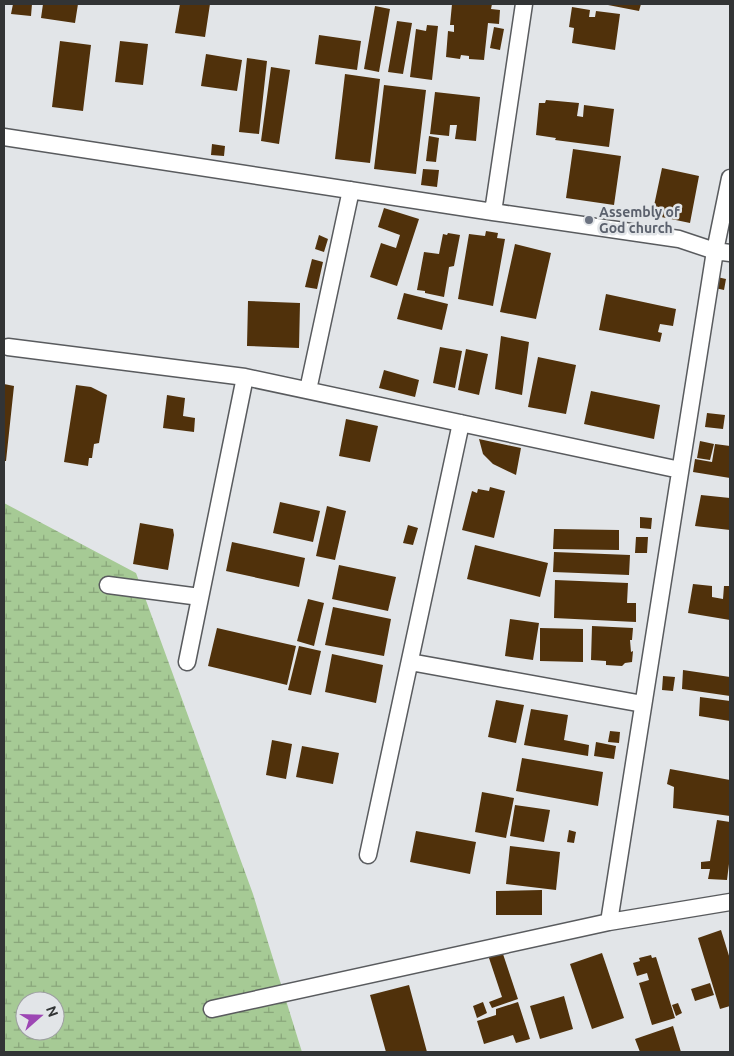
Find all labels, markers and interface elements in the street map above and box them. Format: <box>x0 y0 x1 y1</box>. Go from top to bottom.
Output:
place label: Assembly of God church <box>599 204 680 236</box>
marker: Assembly of God church <box>583 214 595 226</box>
north arrow <box>15 991 65 1041</box>
text: N <box>43 1004 62 1019</box>

